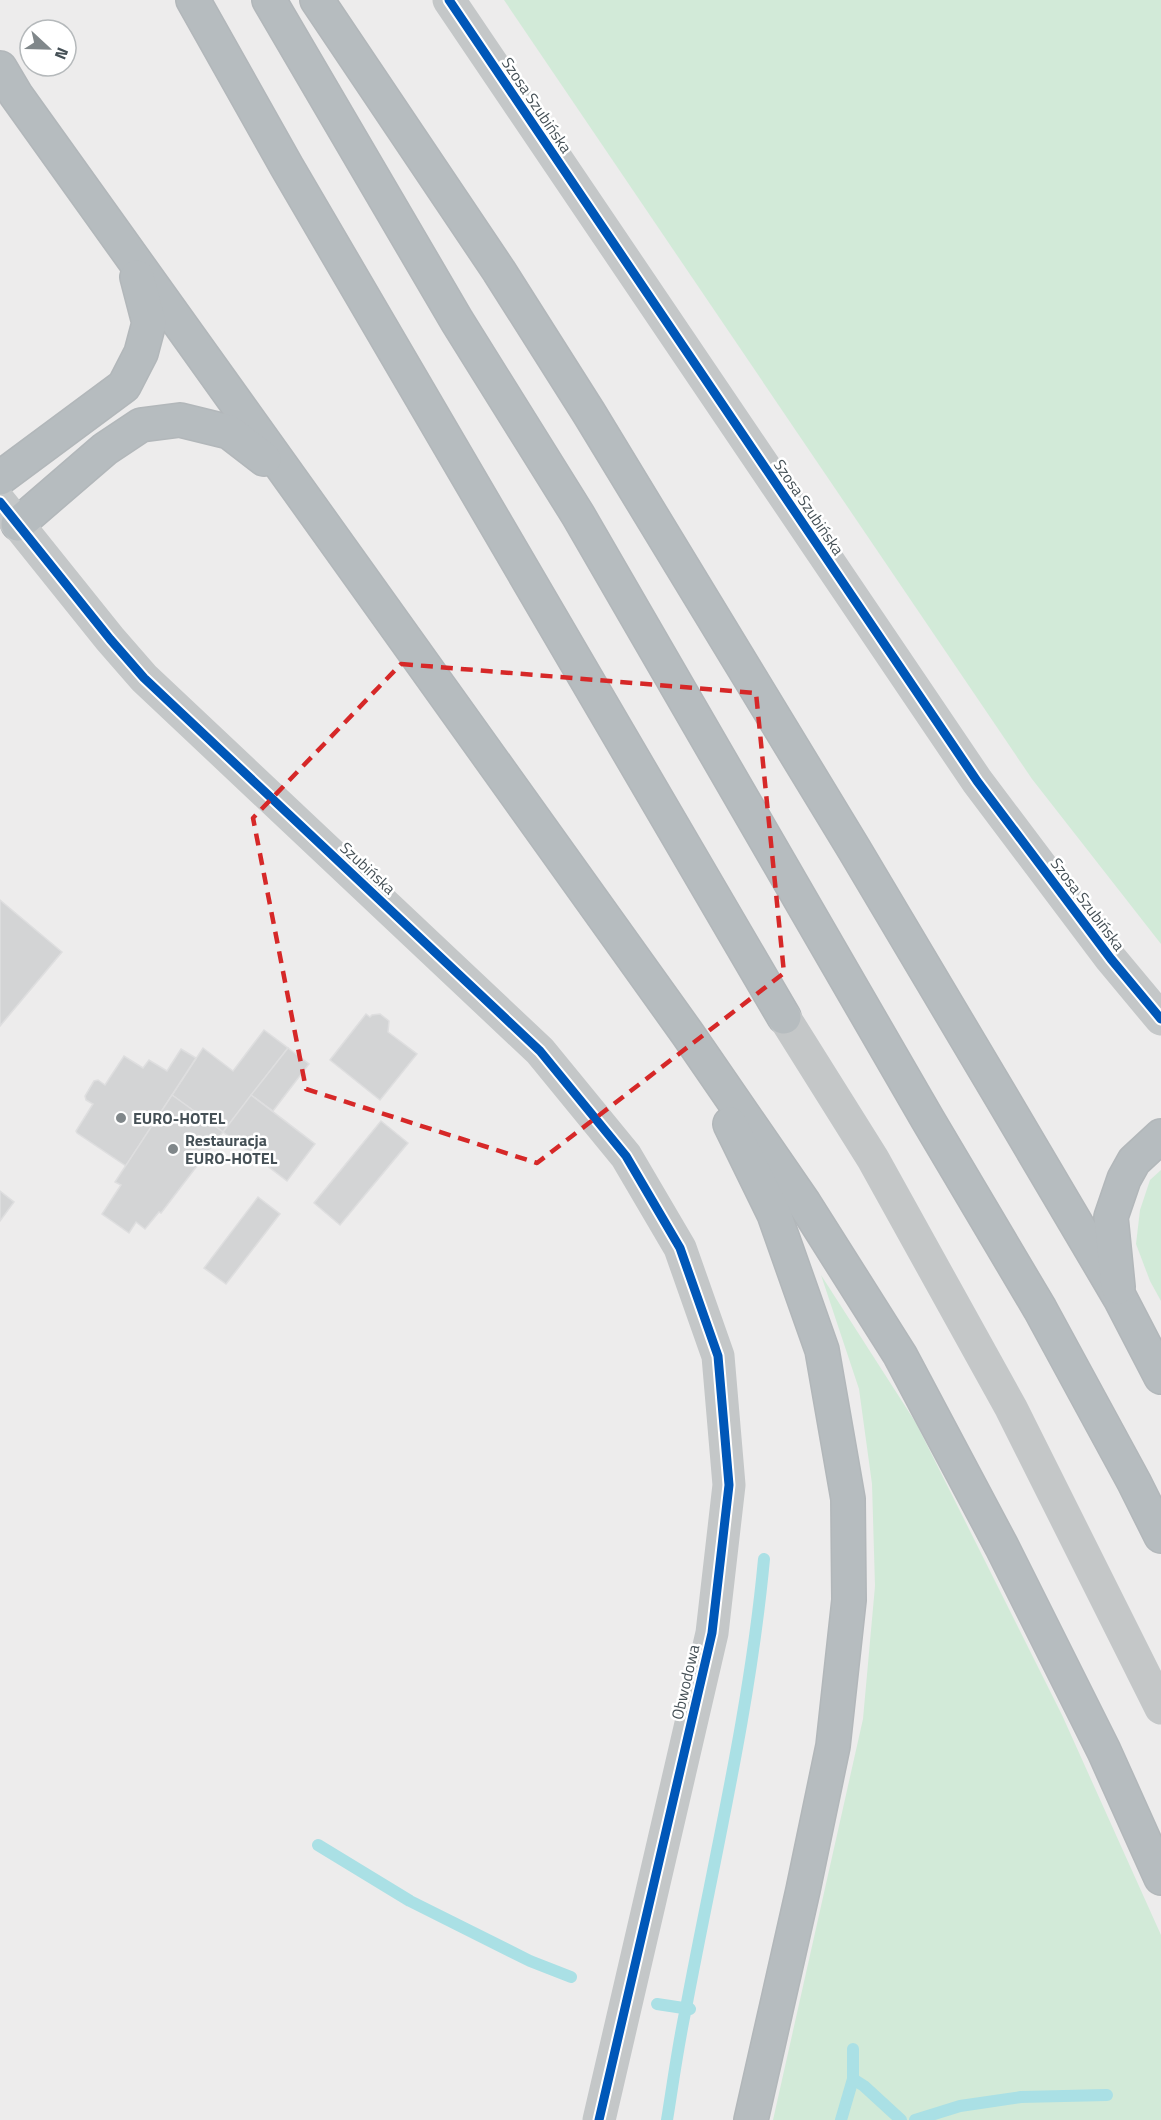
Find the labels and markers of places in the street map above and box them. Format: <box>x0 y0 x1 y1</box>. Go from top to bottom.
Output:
place label: EURO-HOTEL <box>133 1106 226 1130</box>
marker: EURO-HOTEL <box>114 1111 128 1125</box>
place label: Restauracja EURO-HOTEL <box>185 1128 278 1170</box>
marker: Restauracja EURO-HOTEL <box>166 1142 180 1156</box>

